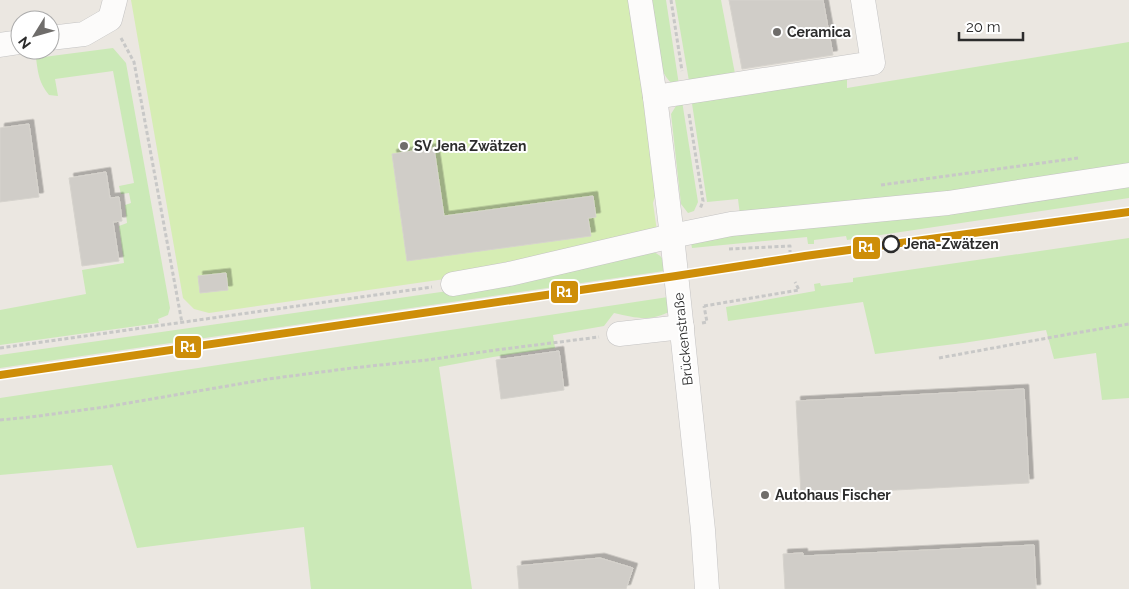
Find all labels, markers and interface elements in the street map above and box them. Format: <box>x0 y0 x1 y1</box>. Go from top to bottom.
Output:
north arrow <box>10 10 60 60</box>
scale bar <box>959 10 1023 42</box>
text: 20 m <box>966 18 1001 36</box>
place label: Ceramica <box>787 24 851 40</box>
marker: Ceramica <box>771 26 783 38</box>
text: N <box>15 34 34 52</box>
place label: SV Jena Zwätzen <box>414 138 526 154</box>
marker: SV Jena Zwätzen <box>398 140 410 152</box>
marker: Jena-Zwätzen <box>882 235 900 253</box>
line badge: R1 <box>852 236 881 260</box>
place label: Jena-Zwätzen <box>904 236 999 252</box>
text: R1 <box>858 239 874 255</box>
line badge: R1 <box>550 280 579 304</box>
text: R1 <box>556 284 572 300</box>
street label: Brückenstraße <box>670 292 696 386</box>
line badge: R1 <box>174 335 202 359</box>
text: R1 <box>180 339 196 355</box>
place label: Autohaus Fischer <box>775 487 891 503</box>
marker: Autohaus Fischer <box>759 489 771 501</box>

